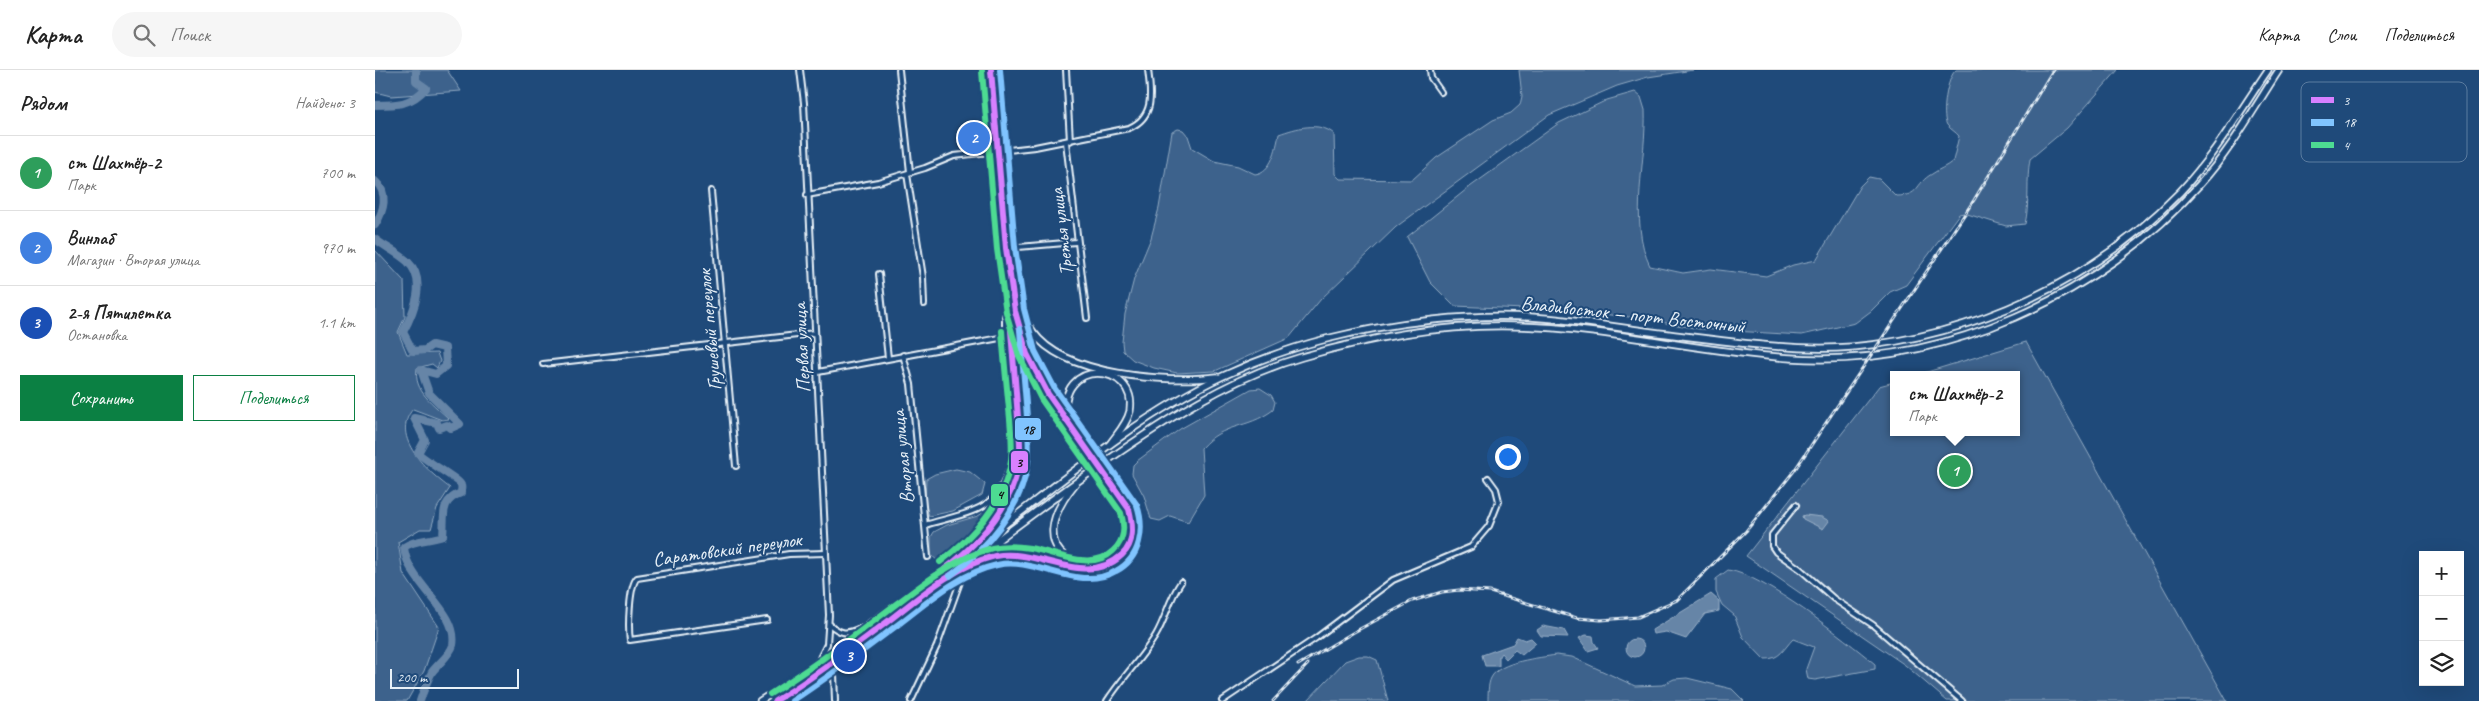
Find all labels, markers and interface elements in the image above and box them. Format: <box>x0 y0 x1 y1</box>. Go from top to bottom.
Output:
search box <box>112 12 462 57</box>
text: Карта <box>25 20 82 50</box>
icon: search <box>130 21 158 49</box>
text: Поиск <box>170 23 210 47</box>
text: Карта <box>2258 24 2299 46</box>
text: Слои <box>2327 24 2356 46</box>
text: Поделиться <box>2384 24 2454 46</box>
legend <box>2301 82 2467 162</box>
text: Рядом <box>20 90 67 116</box>
text: 3 <box>2343 92 2351 109</box>
text: Найдено: 3 <box>295 93 355 113</box>
text: 18 <box>2343 114 2357 131</box>
pin: 2 <box>958 119 990 157</box>
text: 4 <box>2343 137 2351 154</box>
text: ст Шахтёр-2 <box>67 151 161 175</box>
text: 1 <box>32 163 40 183</box>
text: 700 m <box>321 163 355 183</box>
text: Парк <box>67 175 96 195</box>
street label: Третья улица <box>1043 185 1079 277</box>
text: Винлаб <box>67 226 114 250</box>
text: 2 <box>32 238 40 258</box>
text: 970 m <box>321 238 355 258</box>
text: Магазин · Вторая улица <box>67 250 199 270</box>
street label: Грушевый переулок <box>692 267 727 392</box>
street label: Владивосток — порт Восточный <box>1520 290 1748 339</box>
text: 2-я Пятилетка <box>67 301 170 325</box>
street label: Первая улица <box>787 301 816 394</box>
text: 3 <box>32 313 40 333</box>
text: 1.1 km <box>318 313 355 333</box>
text: Остановка <box>67 325 127 345</box>
popup <box>1890 371 2020 436</box>
button: Сохранить <box>20 375 183 421</box>
button: Поделиться <box>193 375 355 421</box>
text: ст Шахтёр-2 <box>1908 382 2002 406</box>
text: Парк <box>1908 406 1937 426</box>
street label: Вторая улица <box>885 407 920 505</box>
line badge: 18 <box>1014 417 1042 441</box>
text: 18 <box>1022 421 1036 438</box>
your location <box>1495 444 1521 470</box>
line badge: 3 <box>1010 450 1029 474</box>
pin: 1 <box>1939 452 1971 490</box>
text: 3 <box>1016 454 1024 471</box>
line badge: 4 <box>990 483 1009 507</box>
text: 4 <box>997 486 1005 503</box>
street label: Саратовский переулок <box>651 526 805 572</box>
map controls <box>2419 551 2464 686</box>
button: + <box>2419 551 2464 596</box>
button: − <box>2419 596 2464 641</box>
pin: 3 <box>833 637 865 675</box>
button: layers <box>2419 641 2464 686</box>
scale bar <box>390 666 519 689</box>
text: 200 m <box>397 669 427 686</box>

